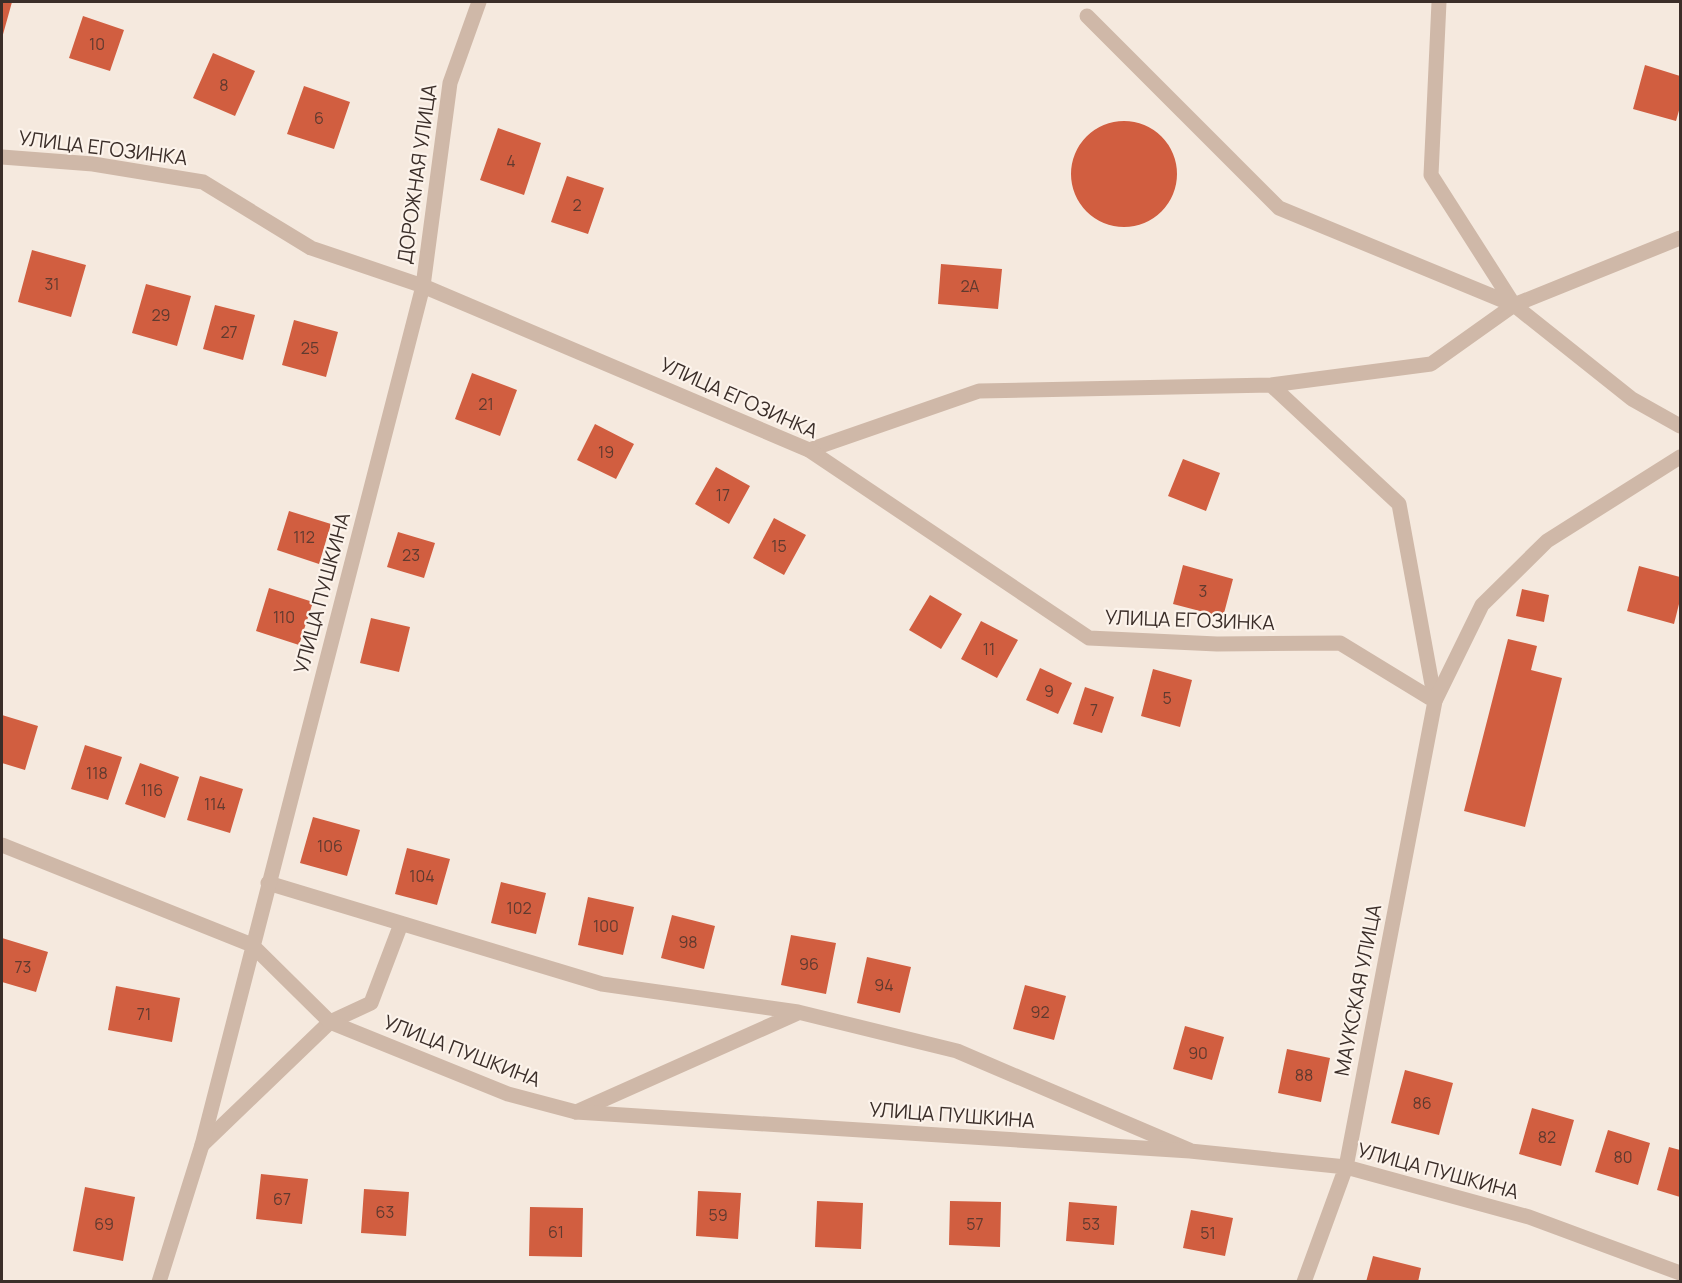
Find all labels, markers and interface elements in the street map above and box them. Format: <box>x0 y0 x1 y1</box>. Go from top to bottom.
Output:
house number: 10 <box>89 33 105 55</box>
house number: 8 <box>219 74 229 96</box>
street label: ДОРОЖНАЯ УЛИЦА <box>391 82 443 266</box>
house number: 6 <box>314 107 324 129</box>
street label: УЛИЦА ЕГОЗИНКА <box>17 124 189 171</box>
house number: 4 <box>506 150 516 172</box>
house number: 2 <box>572 194 582 216</box>
house number: 31 <box>44 273 60 295</box>
house number: 2А <box>961 275 979 297</box>
house number: 29 <box>151 304 171 326</box>
house number: 27 <box>220 321 238 343</box>
house number: 25 <box>301 337 319 359</box>
street label: УЛИЦА ЕГОЗИНКА <box>656 351 823 445</box>
house number: 21 <box>478 393 494 415</box>
house number: 19 <box>598 441 614 463</box>
house number: 17 <box>716 484 730 506</box>
street label: УЛИЦА ПУШКИНА <box>287 509 356 677</box>
house number: 112 <box>293 526 315 548</box>
house number: 15 <box>771 535 787 557</box>
house number: 23 <box>402 544 420 566</box>
house number: 3 <box>1199 580 1207 602</box>
street label: УЛИЦА ЕГОЗИНКА <box>1105 603 1276 636</box>
house number: 110 <box>273 606 295 628</box>
house number: 11 <box>983 638 995 660</box>
house number: 9 <box>1044 680 1054 702</box>
house number: 5 <box>1162 687 1172 709</box>
house number: 7 <box>1090 699 1098 721</box>
house number: 118 <box>86 762 108 784</box>
house number: 116 <box>141 779 163 801</box>
house number: 114 <box>204 793 226 815</box>
house number: 106 <box>317 835 343 857</box>
house number: 104 <box>409 865 435 887</box>
house number: 102 <box>506 897 532 919</box>
street label: МАУКСКАЯ УЛИЦА <box>1328 901 1387 1078</box>
house number: 100 <box>593 915 619 937</box>
house number: 98 <box>678 931 698 953</box>
house number: 96 <box>799 953 819 975</box>
house number: 73 <box>15 956 31 978</box>
house number: 94 <box>874 974 894 996</box>
house number: 92 <box>1030 1001 1050 1023</box>
house number: 71 <box>137 1003 151 1025</box>
street label: УЛИЦА ПУШКИНА <box>380 1008 545 1093</box>
house number: 90 <box>1188 1042 1208 1064</box>
house number: 88 <box>1295 1064 1313 1086</box>
house number: 86 <box>1412 1092 1432 1114</box>
street label: УЛИЦА ПУШКИНА <box>868 1095 1036 1134</box>
house number: 82 <box>1538 1126 1556 1148</box>
street label: УЛИЦА ПУШКИНА <box>1354 1136 1522 1205</box>
house number: 80 <box>1613 1146 1633 1168</box>
house number: 67 <box>273 1188 291 1210</box>
house number: 63 <box>376 1201 394 1223</box>
house number: 59 <box>708 1204 728 1226</box>
house number: 69 <box>94 1213 114 1235</box>
house number: 57 <box>966 1213 984 1235</box>
house number: 53 <box>1082 1213 1100 1235</box>
house number: 61 <box>548 1221 564 1243</box>
house number: 51 <box>1200 1222 1216 1244</box>

